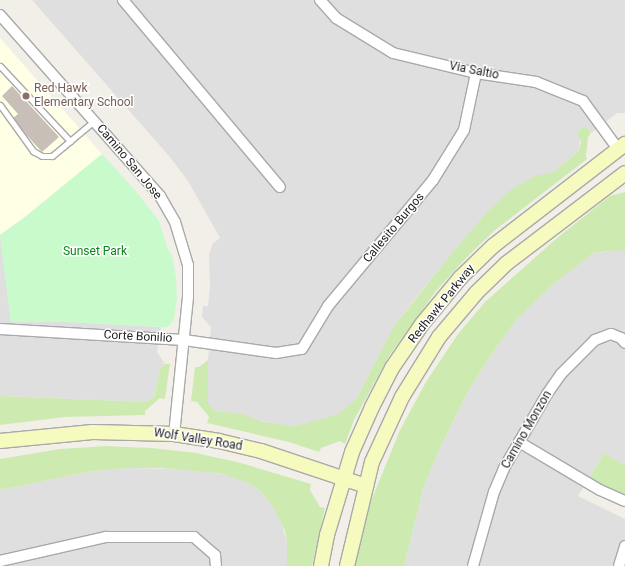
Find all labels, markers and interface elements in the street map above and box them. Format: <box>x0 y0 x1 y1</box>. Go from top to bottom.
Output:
street label: Via Saltio <box>448 59 500 83</box>
place label: Red Hawk Elementary School <box>34 82 134 110</box>
marker: Red Hawk Elementary School <box>21 91 31 101</box>
street label: Camino San Jose <box>93 122 165 202</box>
street label: Callesito Burgos <box>360 190 428 266</box>
park label: Sunset Park <box>63 245 127 259</box>
street label: Redhawk Parkway <box>406 262 478 346</box>
street label: Corte Bonilio <box>103 328 173 346</box>
street label: Camino Monzon <box>499 389 555 471</box>
street label: Wolf Valley Road <box>153 426 243 454</box>

